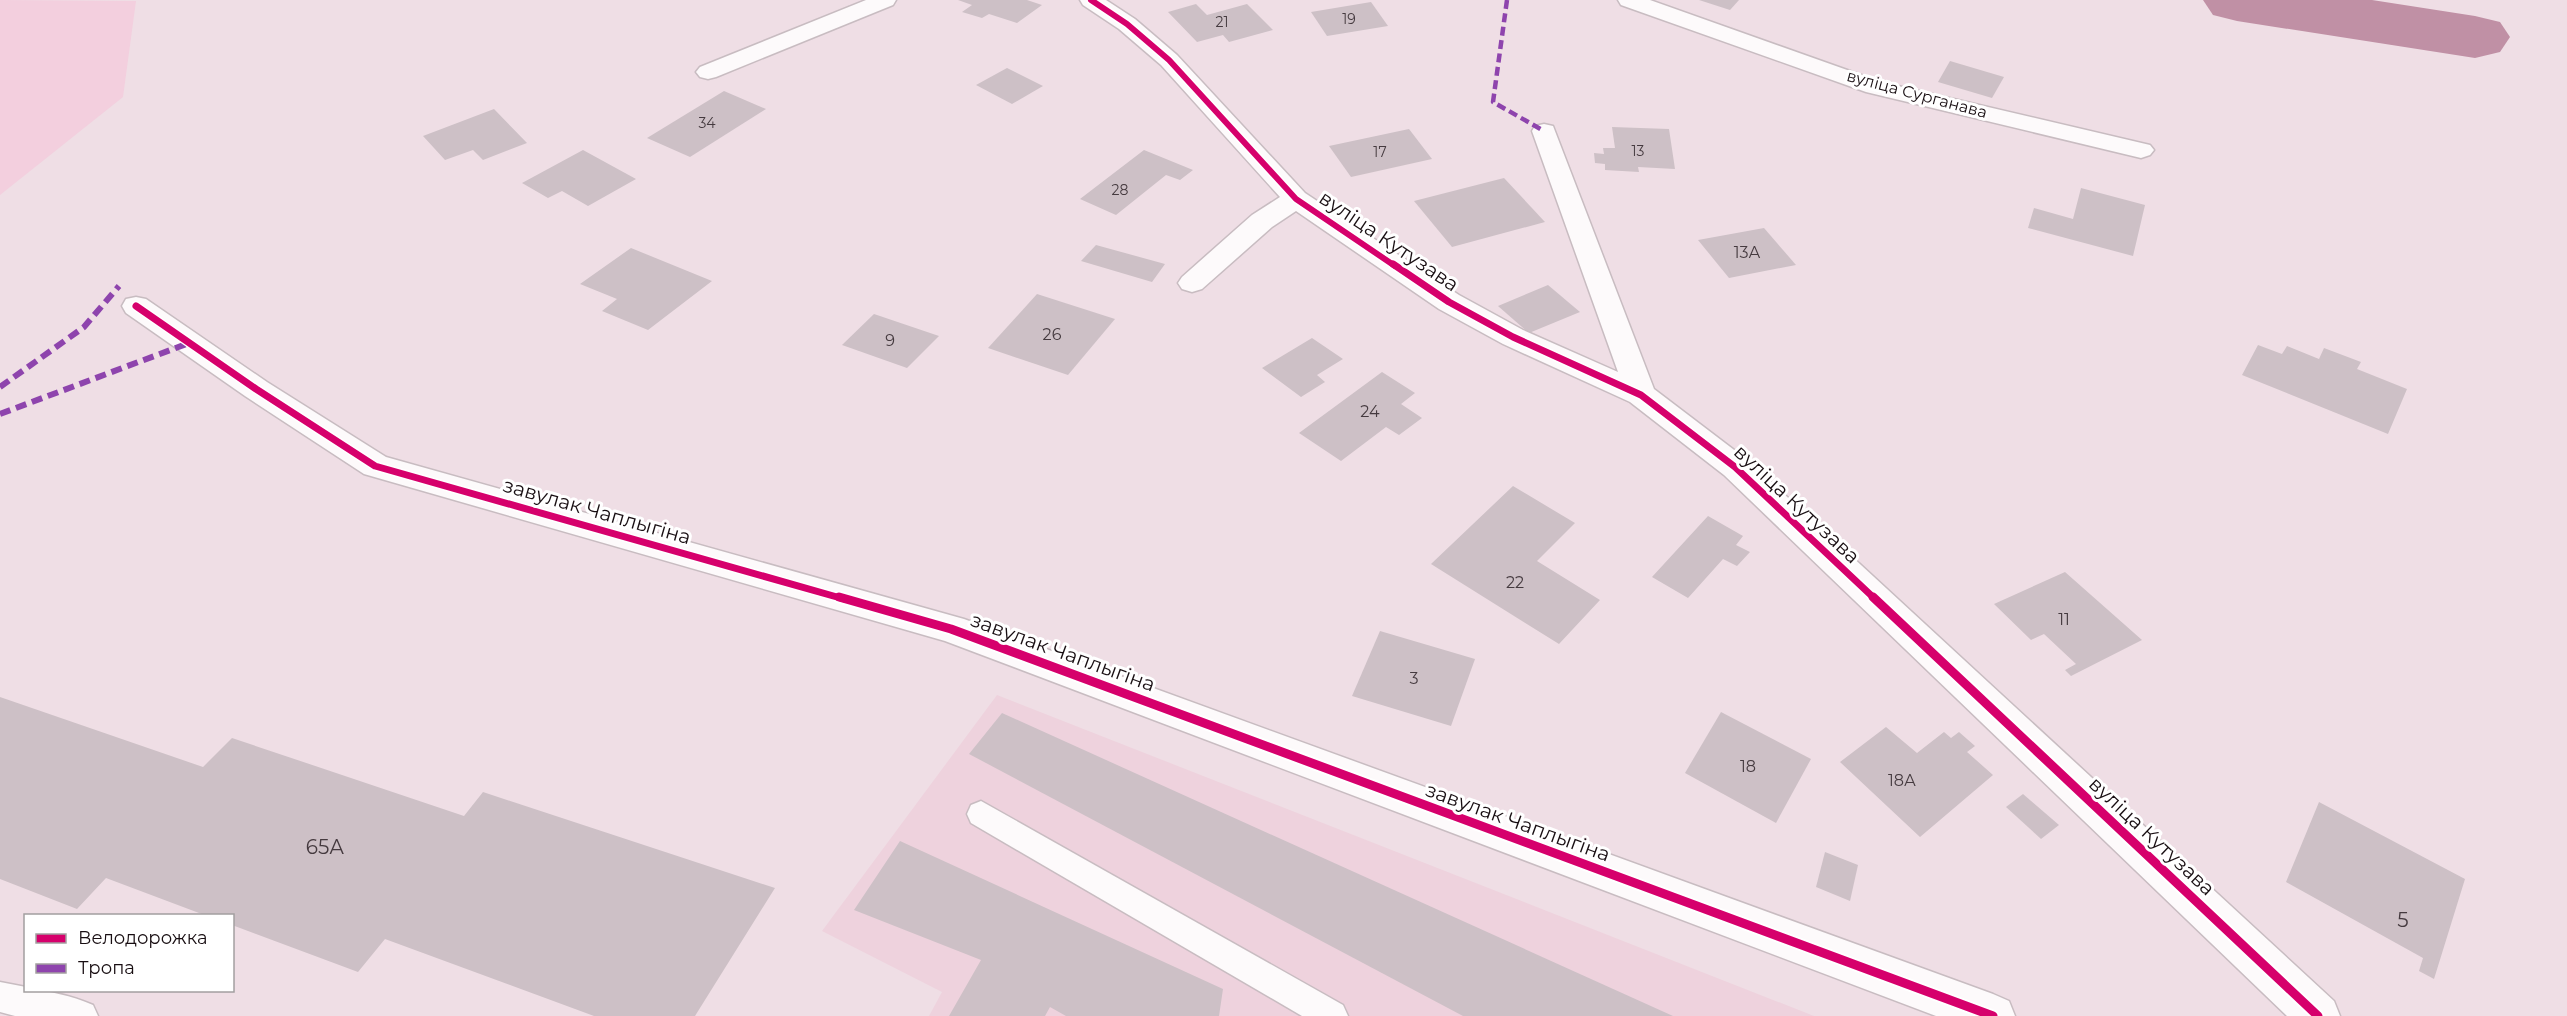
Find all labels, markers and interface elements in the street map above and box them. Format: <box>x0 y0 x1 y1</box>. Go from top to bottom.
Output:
house number: 19 <box>1342 10 1356 28</box>
house number: 21 <box>1215 13 1229 31</box>
street label: вуліца Сурганава <box>1845 66 1989 122</box>
house number: 34 <box>698 114 716 132</box>
house number: 13 <box>1632 142 1645 160</box>
house number: 17 <box>1373 143 1387 161</box>
house number: 28 <box>1112 181 1129 199</box>
street label: вуліца Кутузава <box>1315 185 1463 297</box>
house number: 13А <box>1734 243 1760 262</box>
house number: 26 <box>1043 325 1062 344</box>
house number: 9 <box>885 331 895 350</box>
house number: 24 <box>1360 402 1380 421</box>
street label: вуліца Кутузава <box>1729 440 1865 568</box>
street label: завулак Чаплыгіна <box>500 473 694 549</box>
house number: 22 <box>1506 573 1524 592</box>
street label: завулак Чаплыгіна <box>968 608 1158 696</box>
house number: 11 <box>2058 610 2070 629</box>
house number: 3 <box>1409 669 1419 688</box>
house number: 18 <box>1740 757 1756 776</box>
house number: 18А <box>1888 771 1916 790</box>
street label: вуліца Кутузава <box>2084 772 2220 900</box>
street label: завулак Чаплыгіна <box>1423 778 1613 866</box>
house number: 65А <box>306 835 344 859</box>
house number: 5 <box>2397 908 2409 932</box>
legend <box>24 914 234 992</box>
text: Велодорожка <box>78 927 207 949</box>
text: Тропа <box>78 957 135 979</box>

